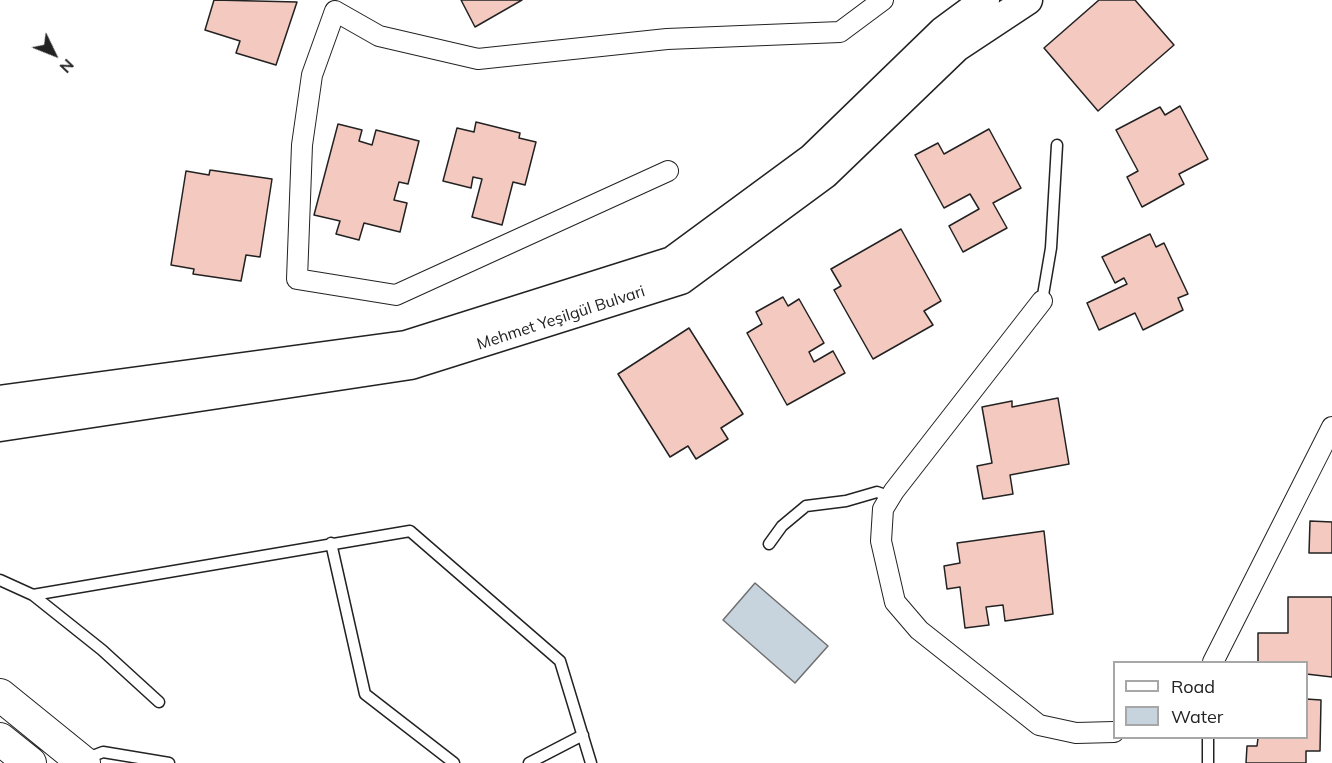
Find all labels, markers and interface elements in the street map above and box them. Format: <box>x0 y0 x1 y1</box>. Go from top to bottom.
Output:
north arrow <box>24 24 84 84</box>
text: N <box>56 55 79 78</box>
street label: Mehmet Yeşilgül Bulvari <box>475 282 647 354</box>
legend <box>1113 661 1308 739</box>
text: Road <box>1171 675 1215 698</box>
text: Water <box>1171 705 1223 728</box>

